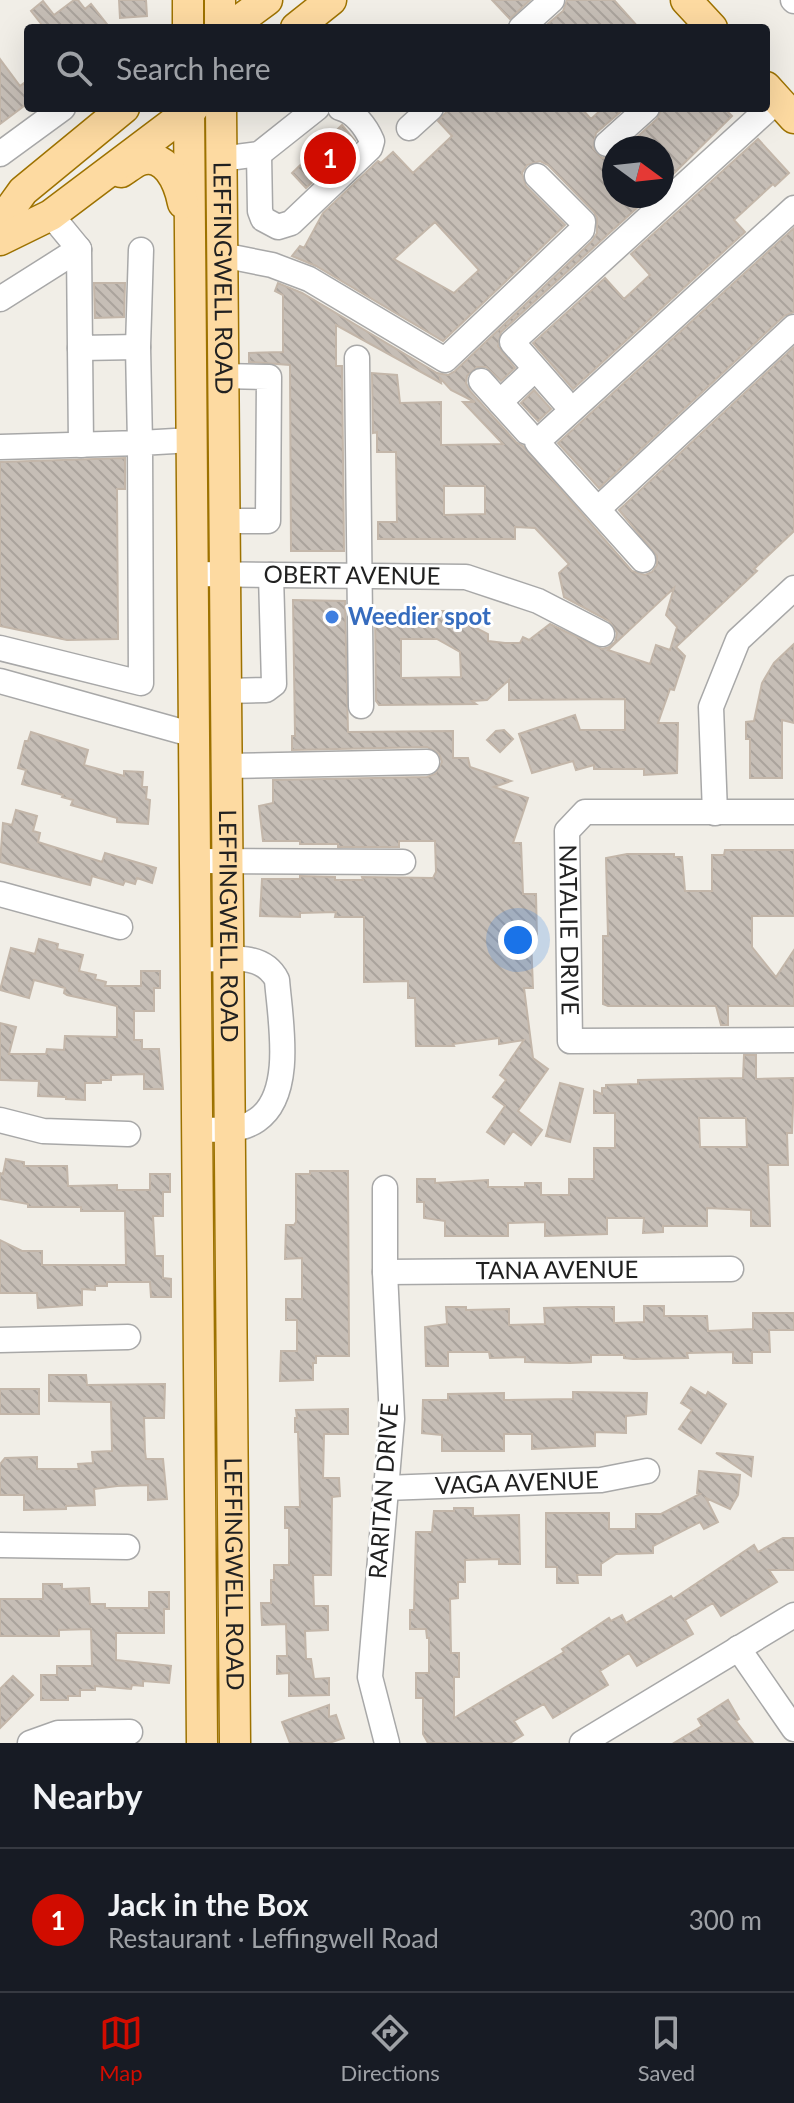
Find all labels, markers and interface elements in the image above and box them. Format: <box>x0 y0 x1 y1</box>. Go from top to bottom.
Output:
search box <box>24 24 770 112</box>
icon: search <box>52 46 96 90</box>
text: Search here <box>116 50 271 86</box>
pin: 1 <box>304 128 356 188</box>
north arrow <box>602 136 674 208</box>
street label: LEFFINGWELL ROAD <box>208 161 239 395</box>
street label: OBERT AVENUE <box>263 559 441 590</box>
place label: Weedier spot <box>348 601 491 630</box>
marker: Weedier spot <box>323 608 341 626</box>
street label: LEFFINGWELL ROAD <box>214 809 245 1042</box>
street label: NATALIE DRIVE <box>554 844 586 1015</box>
your location <box>498 920 538 960</box>
street label: TANA AVENUE <box>475 1254 639 1284</box>
street label: RARITAN DRIVE <box>362 1402 403 1580</box>
street label: LEFFINGWELL ROAD <box>220 1457 251 1690</box>
street label: VAGA AVENUE <box>434 1464 599 1499</box>
text: Nearby <box>32 1775 143 1816</box>
text: Jack in the Box <box>108 1886 308 1922</box>
text: 1 <box>50 1904 66 1936</box>
text: 300 m <box>689 1904 762 1936</box>
text: Restaurant · Leffingwell Road <box>108 1922 439 1954</box>
tab: Map <box>99 2011 143 2086</box>
tab: Directions <box>341 2011 440 2086</box>
tab: Saved <box>638 2011 695 2086</box>

